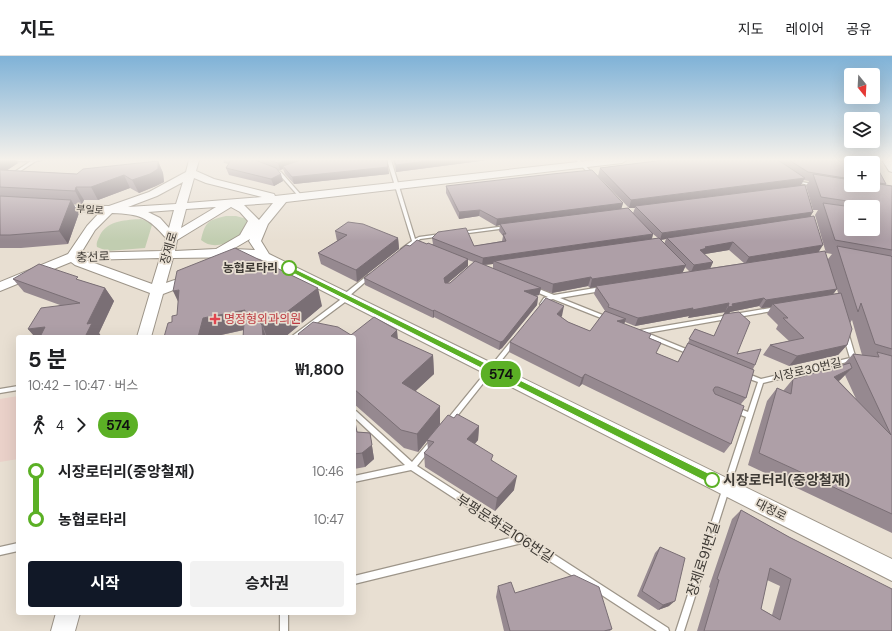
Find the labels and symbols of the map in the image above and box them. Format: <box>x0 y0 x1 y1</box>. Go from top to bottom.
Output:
north arrow <box>844 68 880 104</box>
street label: 부일로 <box>76 202 104 217</box>
street label: 장제로 <box>157 230 181 266</box>
street label: 충선로 <box>76 248 110 266</box>
place label: 농협로타리 <box>223 260 278 276</box>
marker: 농협로타리 <box>281 260 297 276</box>
place label: 명정형외과의원 <box>224 311 301 327</box>
marker: 명정형외과의원 <box>209 313 221 325</box>
street label: 시장로30번길 <box>771 354 843 386</box>
line badge: 574 <box>478 361 524 387</box>
place label: 시장로터리(중앙철재) <box>723 471 851 489</box>
marker: 시장로터리(중앙철재) <box>704 472 720 488</box>
street label: 부평문화로106번길 <box>453 490 557 566</box>
street label: 대정로 <box>753 495 789 525</box>
street label: 장제로91번길 <box>682 519 724 599</box>

